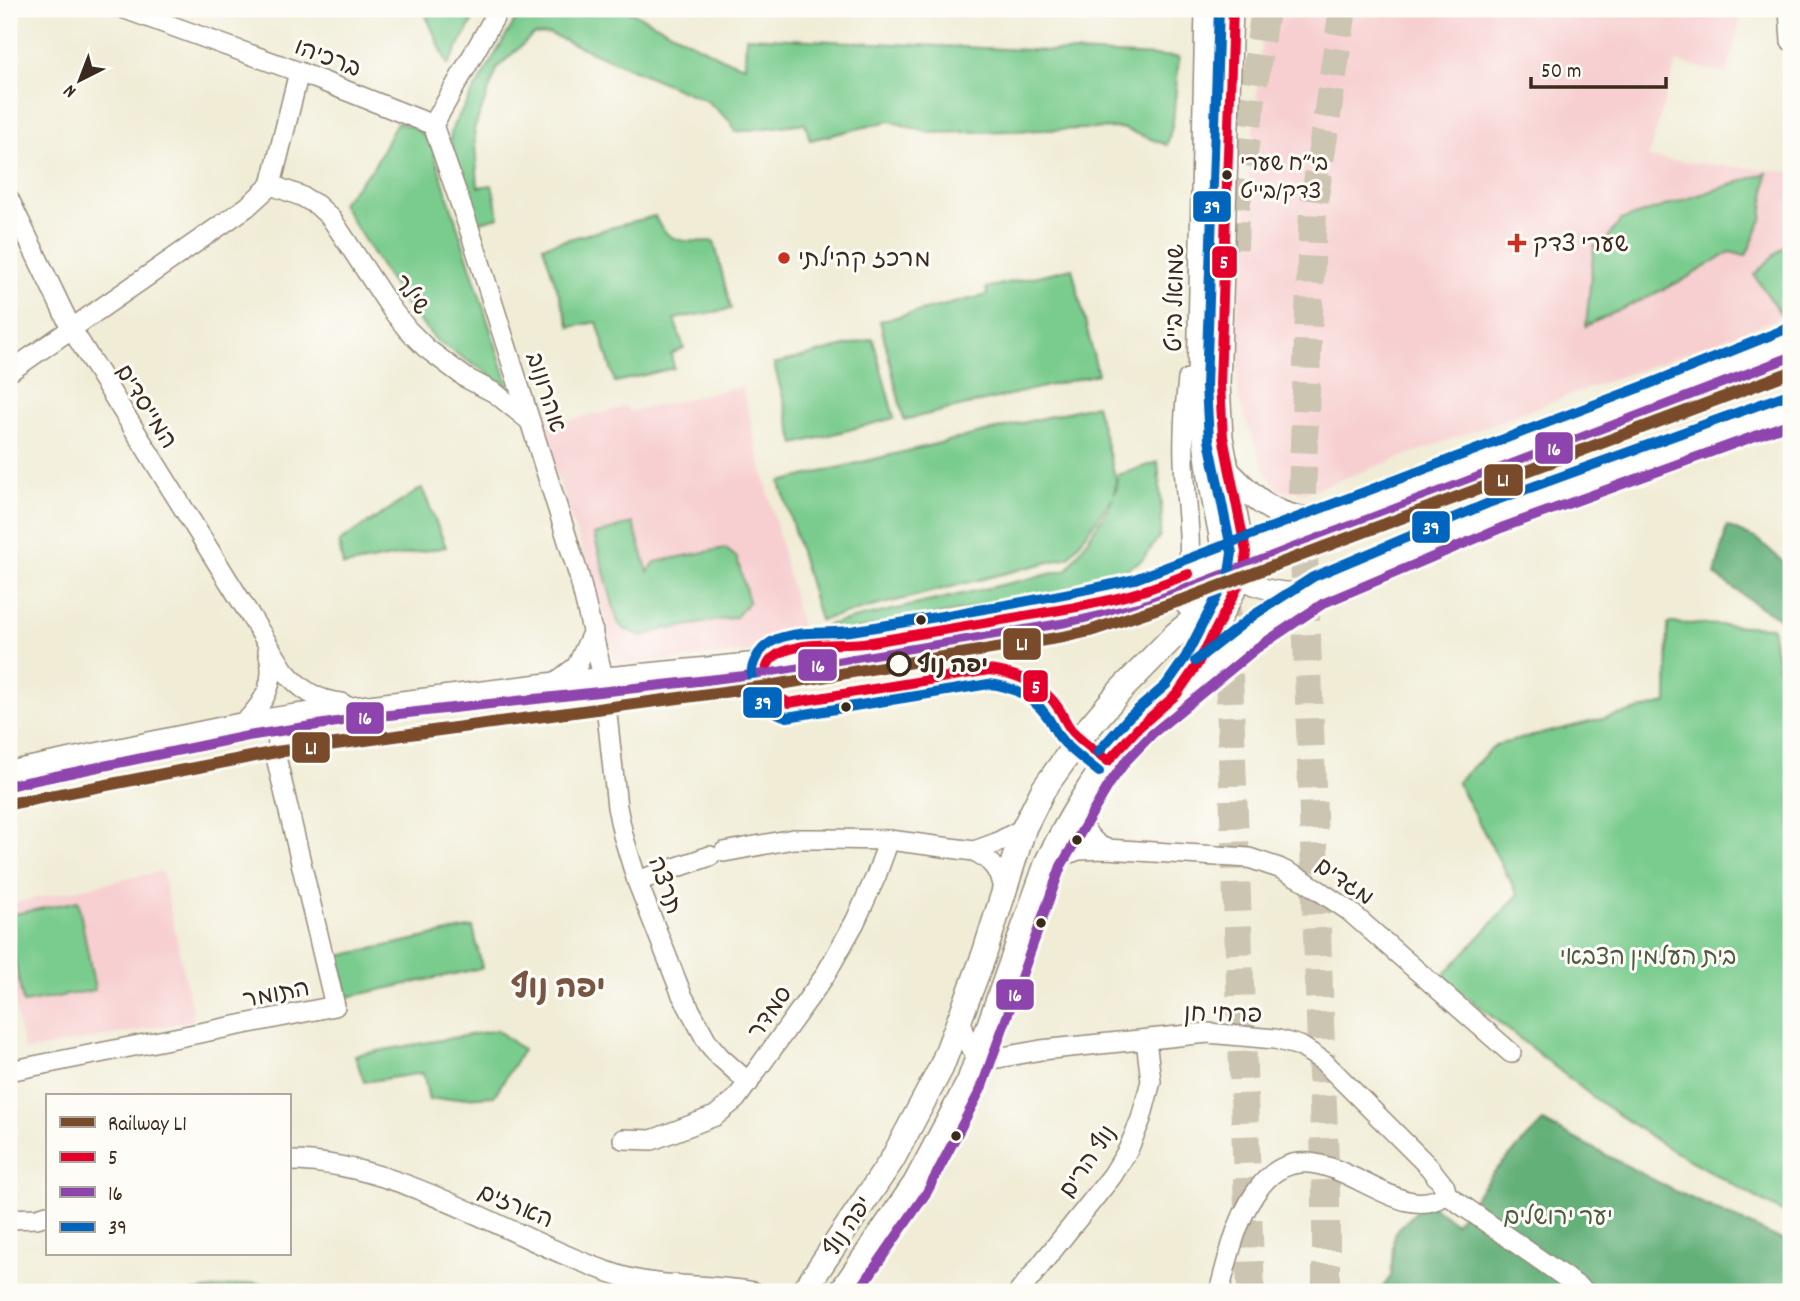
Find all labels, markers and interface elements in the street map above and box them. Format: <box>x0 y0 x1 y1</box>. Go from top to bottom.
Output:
street label: ברכיהו <box>289 32 365 88</box>
north arrow <box>46 46 116 116</box>
scale bar <box>1531 46 1665 90</box>
text: 50 m <box>1541 58 1581 88</box>
text: N <box>58 77 83 103</box>
place label: בי״ח שערי צדק/בייט <box>1240 150 1328 209</box>
marker: בי״ח שערי צדק/בייט <box>1220 168 1234 182</box>
line badge: 39 <box>1192 190 1232 223</box>
text: 39 <box>1203 196 1221 223</box>
place label: שערי צדק <box>1533 229 1628 263</box>
marker: שערי צדק <box>1507 233 1527 253</box>
street label: שמואל בייט <box>1159 243 1195 352</box>
place label: מרכז קהילתי <box>798 244 931 278</box>
line badge: 5 <box>1211 245 1238 279</box>
marker: מרכז קהילתי <box>776 250 792 266</box>
text: 5 <box>1220 251 1229 278</box>
street label: שילר <box>383 268 436 323</box>
street label: אהרונוב <box>515 348 573 438</box>
street label: המייסדים <box>105 359 184 457</box>
line badge: 16 <box>1534 431 1574 465</box>
text: 16 <box>1547 438 1561 465</box>
line badge: L1 <box>1483 463 1524 497</box>
text: L1 <box>1497 469 1509 496</box>
line badge: 39 <box>1411 510 1451 544</box>
text: 39 <box>1422 517 1440 544</box>
unlabelled marker <box>914 613 928 627</box>
line badge: L1 <box>1002 627 1042 661</box>
text: L1 <box>1016 633 1028 660</box>
line badge: 16 <box>797 648 838 682</box>
place label: יפה נוף <box>917 650 988 684</box>
marker: יפה נוף <box>887 652 911 676</box>
text: 16 <box>811 655 825 682</box>
line badge: 5 <box>1022 669 1049 703</box>
text: 5 <box>1032 676 1041 703</box>
line badge: 39 <box>742 686 783 719</box>
text: 39 <box>754 692 772 719</box>
unlabelled marker <box>839 700 853 714</box>
line badge: 16 <box>345 701 385 735</box>
text: 16 <box>358 707 372 734</box>
line badge: L1 <box>291 731 331 764</box>
text: L1 <box>305 737 317 764</box>
unlabelled marker <box>1070 833 1084 847</box>
street label: מגדים <box>1307 851 1380 916</box>
street label: תרצה <box>637 852 689 920</box>
unlabelled marker <box>1034 916 1048 930</box>
park label: בית העלמין הצבאי <box>1560 942 1736 976</box>
district label: יפה נוף <box>511 968 605 1014</box>
street label: התומר <box>240 973 313 1019</box>
line badge: 16 <box>995 978 1035 1011</box>
street label: סמדר <box>741 980 802 1047</box>
text: 16 <box>1008 984 1022 1011</box>
street label: פרחי חן <box>1183 998 1263 1034</box>
legend <box>46 1094 290 1256</box>
text: Railway L1 <box>108 1111 187 1141</box>
street label: נוף הרים <box>1053 1119 1126 1206</box>
unlabelled marker <box>949 1129 963 1143</box>
text: 5 <box>108 1145 118 1175</box>
street label: הארזים <box>472 1177 558 1239</box>
text: 16 <box>108 1181 123 1211</box>
street label: יפה נוף <box>817 1190 882 1265</box>
park label: יער ירושלים <box>1503 1202 1613 1236</box>
text: 39 <box>108 1215 127 1245</box>

